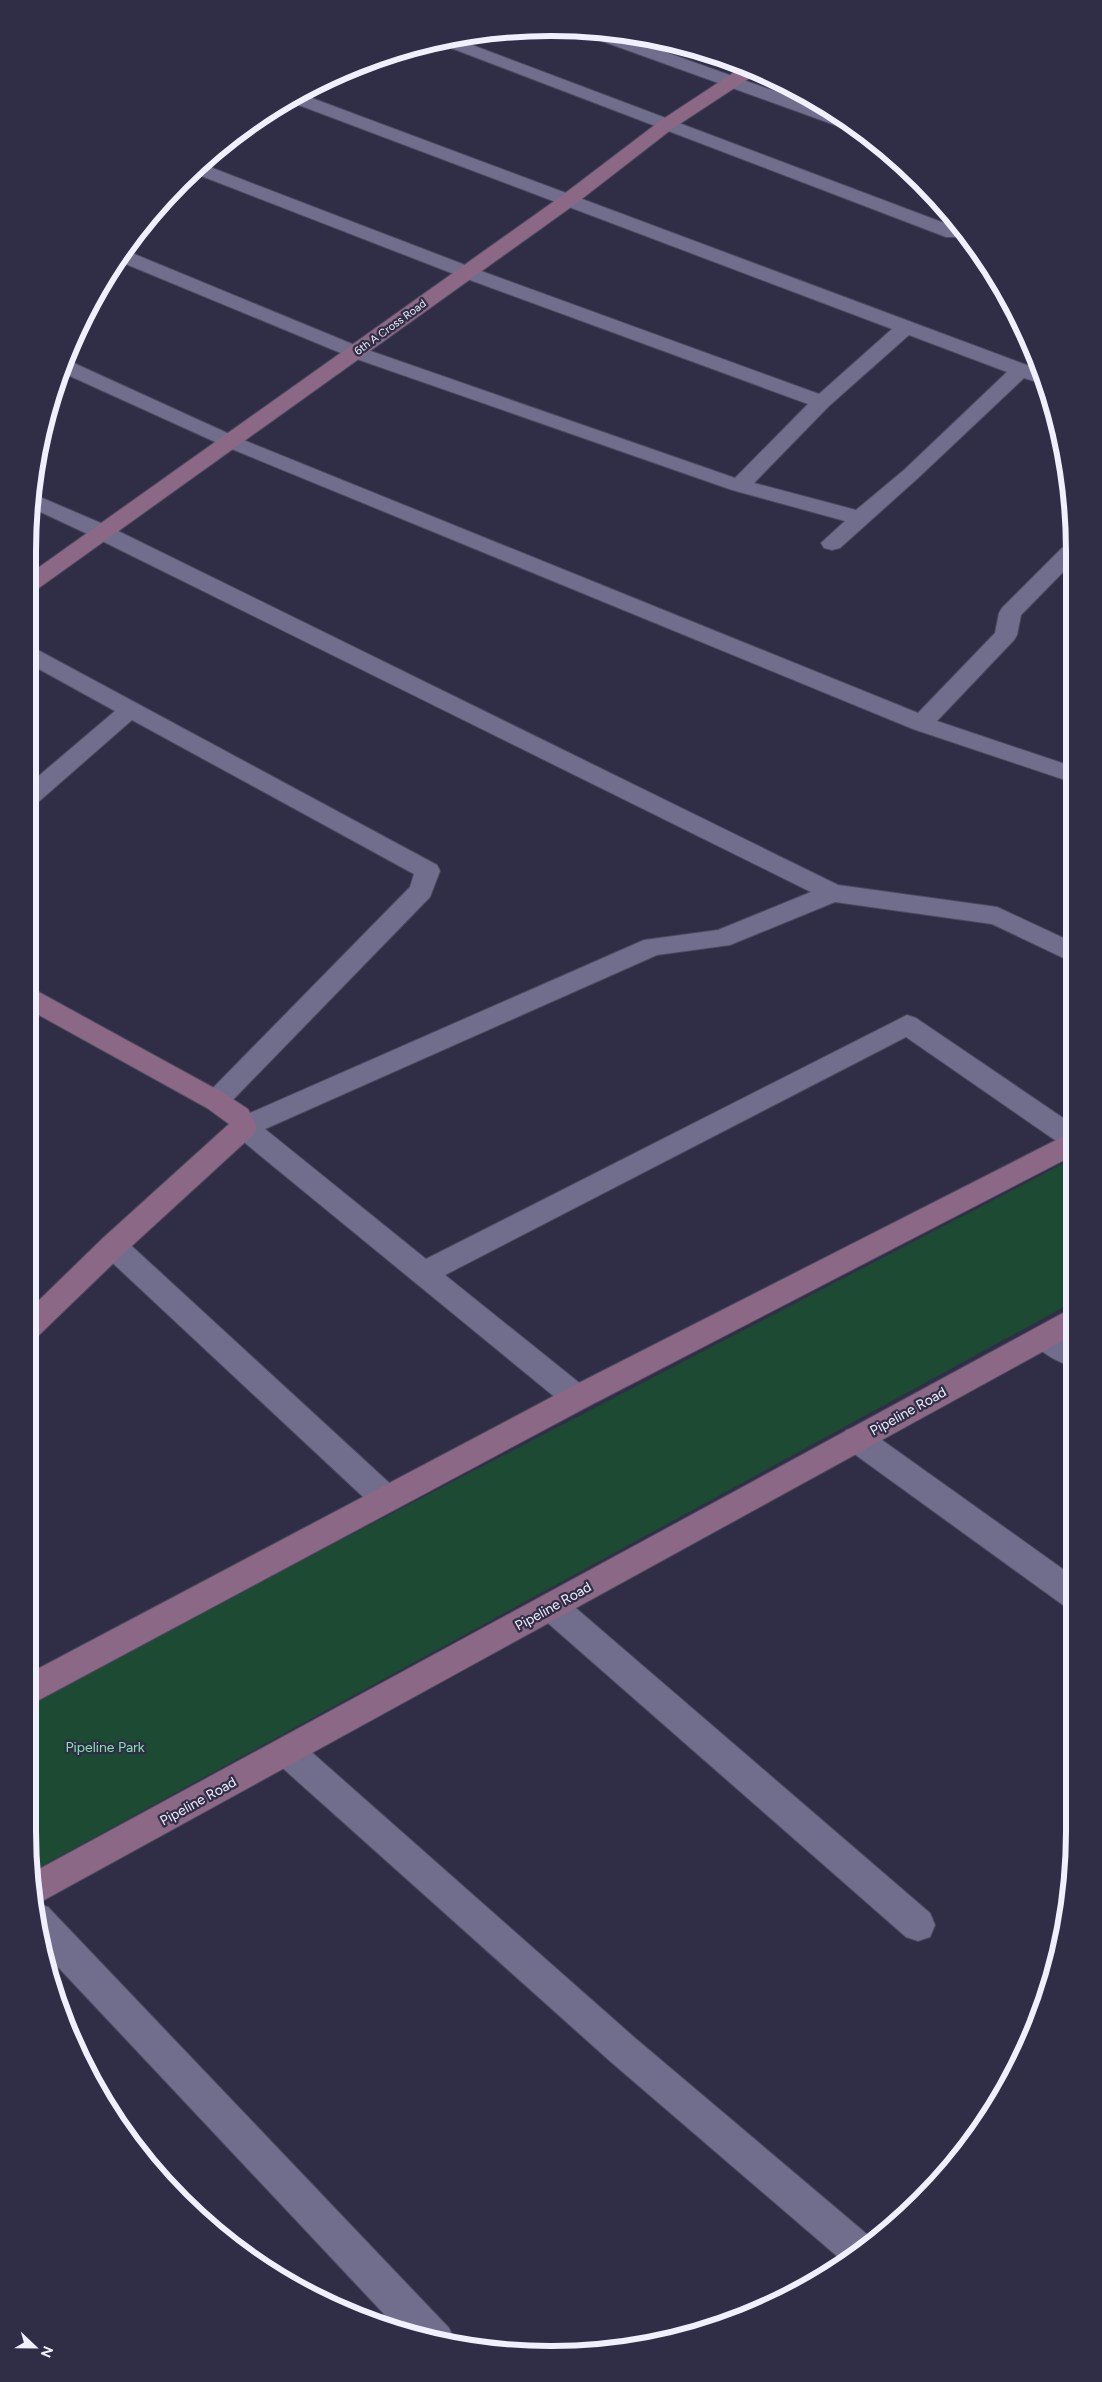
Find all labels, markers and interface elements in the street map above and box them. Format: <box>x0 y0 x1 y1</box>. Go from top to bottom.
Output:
street label: 6th A Cross Road <box>352 297 429 358</box>
street label: Pipeline Road <box>867 1383 949 1439</box>
street label: Pipeline Road <box>512 1578 594 1634</box>
park label: Pipeline Park <box>65 1739 145 1756</box>
street label: Pipeline Road <box>157 1773 239 1829</box>
north arrow <box>10 2322 60 2372</box>
text: N <box>37 2343 56 2360</box>

